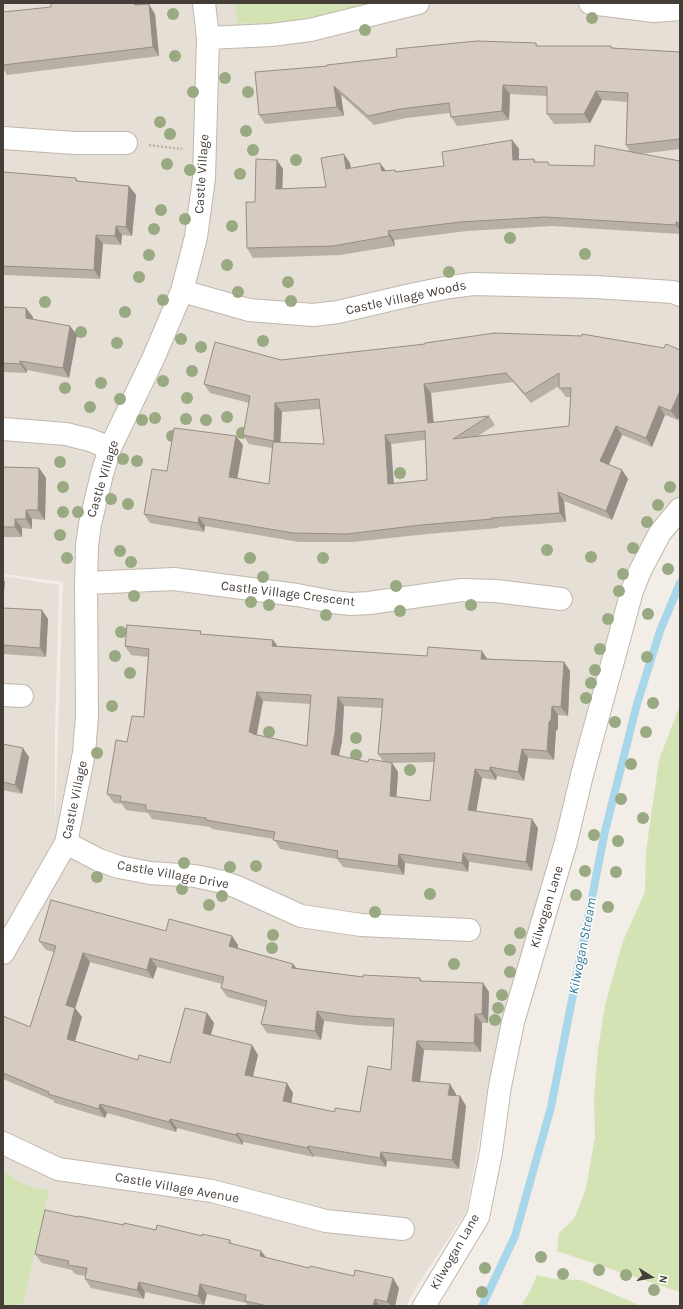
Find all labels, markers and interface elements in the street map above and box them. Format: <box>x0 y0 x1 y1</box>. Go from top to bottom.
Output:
street label: Castle Village <box>191 134 213 214</box>
street label: Castle Village Woods <box>344 278 468 318</box>
street label: Castle Village <box>84 439 122 519</box>
street label: Castle Village Crescent <box>220 578 356 610</box>
street label: Castle Village <box>59 759 91 841</box>
street label: Castle Village Drive <box>116 857 230 893</box>
street label: Kilwogan Lane <box>527 864 567 950</box>
water label: Kilwogan Stream <box>565 896 601 996</box>
street label: Castle Village Avenue <box>114 1169 240 1207</box>
street label: Kilwogan Lane <box>427 1211 483 1293</box>
north arrow <box>631 1257 671 1297</box>
text: N <box>656 1274 670 1284</box>

